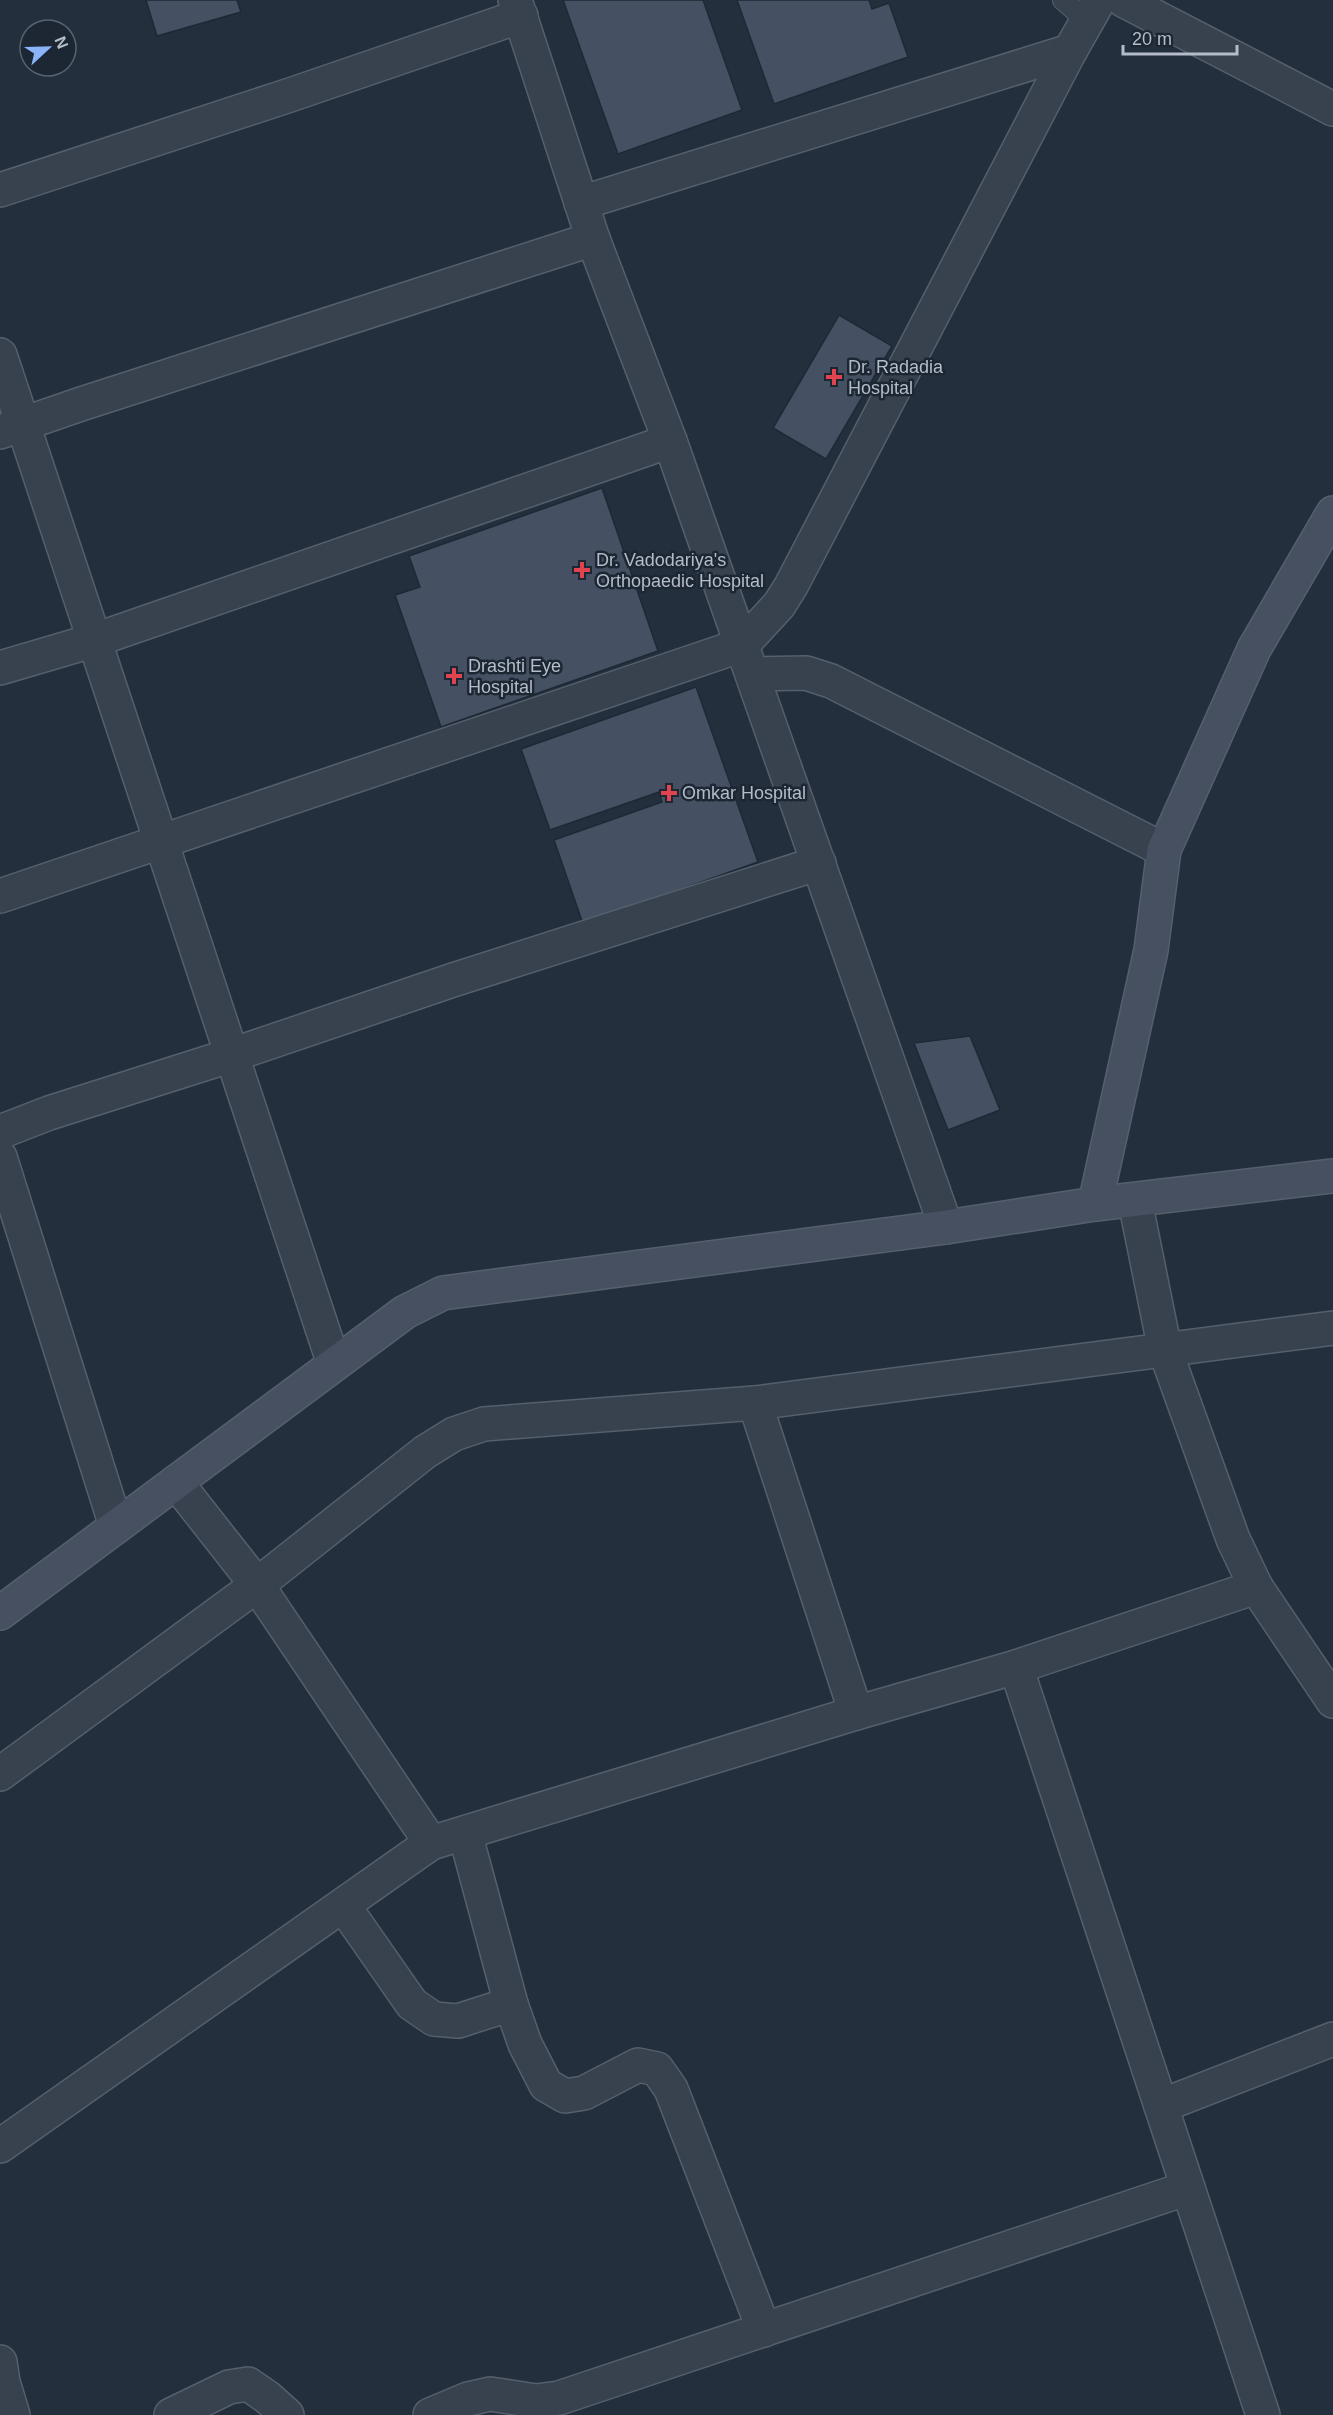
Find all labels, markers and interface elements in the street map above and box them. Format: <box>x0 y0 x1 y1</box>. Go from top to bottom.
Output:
north arrow <box>18 18 78 78</box>
scale bar <box>1123 18 1237 56</box>
text: 20 m <box>1132 29 1172 49</box>
text: N <box>51 34 71 51</box>
place label: Dr. Radadia Hospital <box>848 357 944 398</box>
marker: Dr. Radadia Hospital <box>825 368 843 386</box>
place label: Dr. Vadodariya's Orthopaedic Hospital <box>596 550 764 591</box>
marker: Dr. Vadodariya's Orthopaedic Hospital <box>573 561 591 579</box>
place label: Drashti Eye Hospital <box>468 656 561 697</box>
marker: Drashti Eye Hospital <box>445 667 463 685</box>
place label: Omkar Hospital <box>682 783 806 803</box>
marker: Omkar Hospital <box>660 784 678 802</box>

